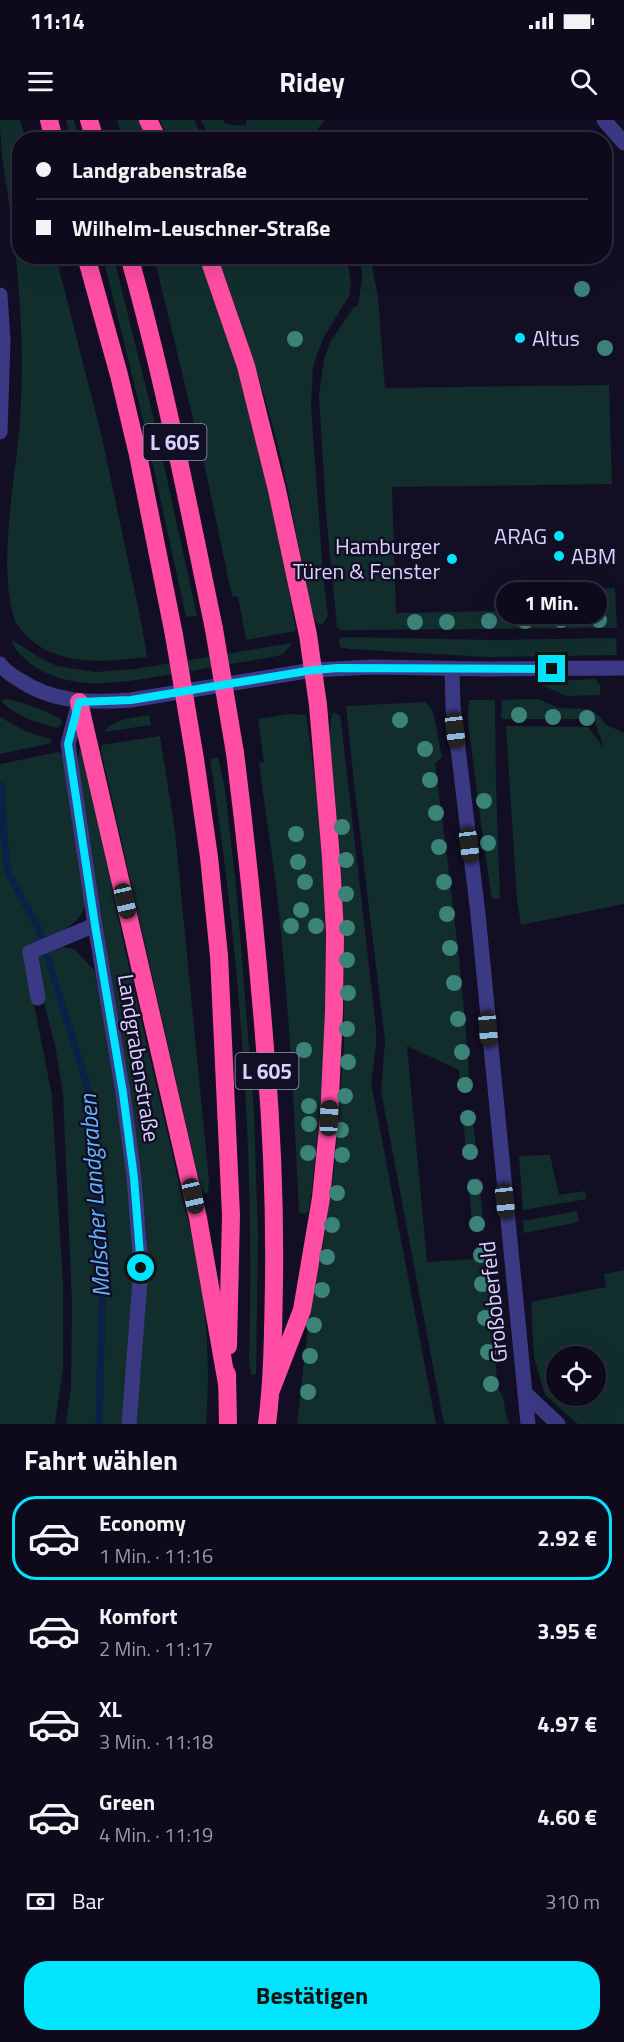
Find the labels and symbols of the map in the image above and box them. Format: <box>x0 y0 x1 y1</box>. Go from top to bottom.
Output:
place label: Altus <box>532 321 580 355</box>
marker: Altus <box>513 331 527 345</box>
road number: L 605 <box>144 424 207 460</box>
place label: ARAG <box>494 519 547 553</box>
place label: Hamburger Türen & Fenster <box>293 529 440 588</box>
marker: ARAG <box>552 529 566 543</box>
place label: ABM <box>571 539 616 573</box>
marker: ABM <box>552 549 566 563</box>
marker: Hamburger Türen & Fenster <box>445 552 459 566</box>
callout: 1 Min. <box>496 582 608 624</box>
route end <box>538 655 565 682</box>
car <box>444 711 466 749</box>
car <box>458 826 480 864</box>
car <box>112 881 138 921</box>
street label: Landgrabenstraße <box>109 971 169 1145</box>
car <box>477 1010 499 1048</box>
road number: L 605 <box>236 1053 298 1089</box>
water label: Malscher Landgraben <box>69 1092 119 1299</box>
car <box>319 1100 339 1136</box>
car <box>180 1176 206 1216</box>
car <box>494 1182 516 1220</box>
street label: Großoberfeld <box>470 1240 516 1364</box>
route start <box>127 1254 154 1281</box>

